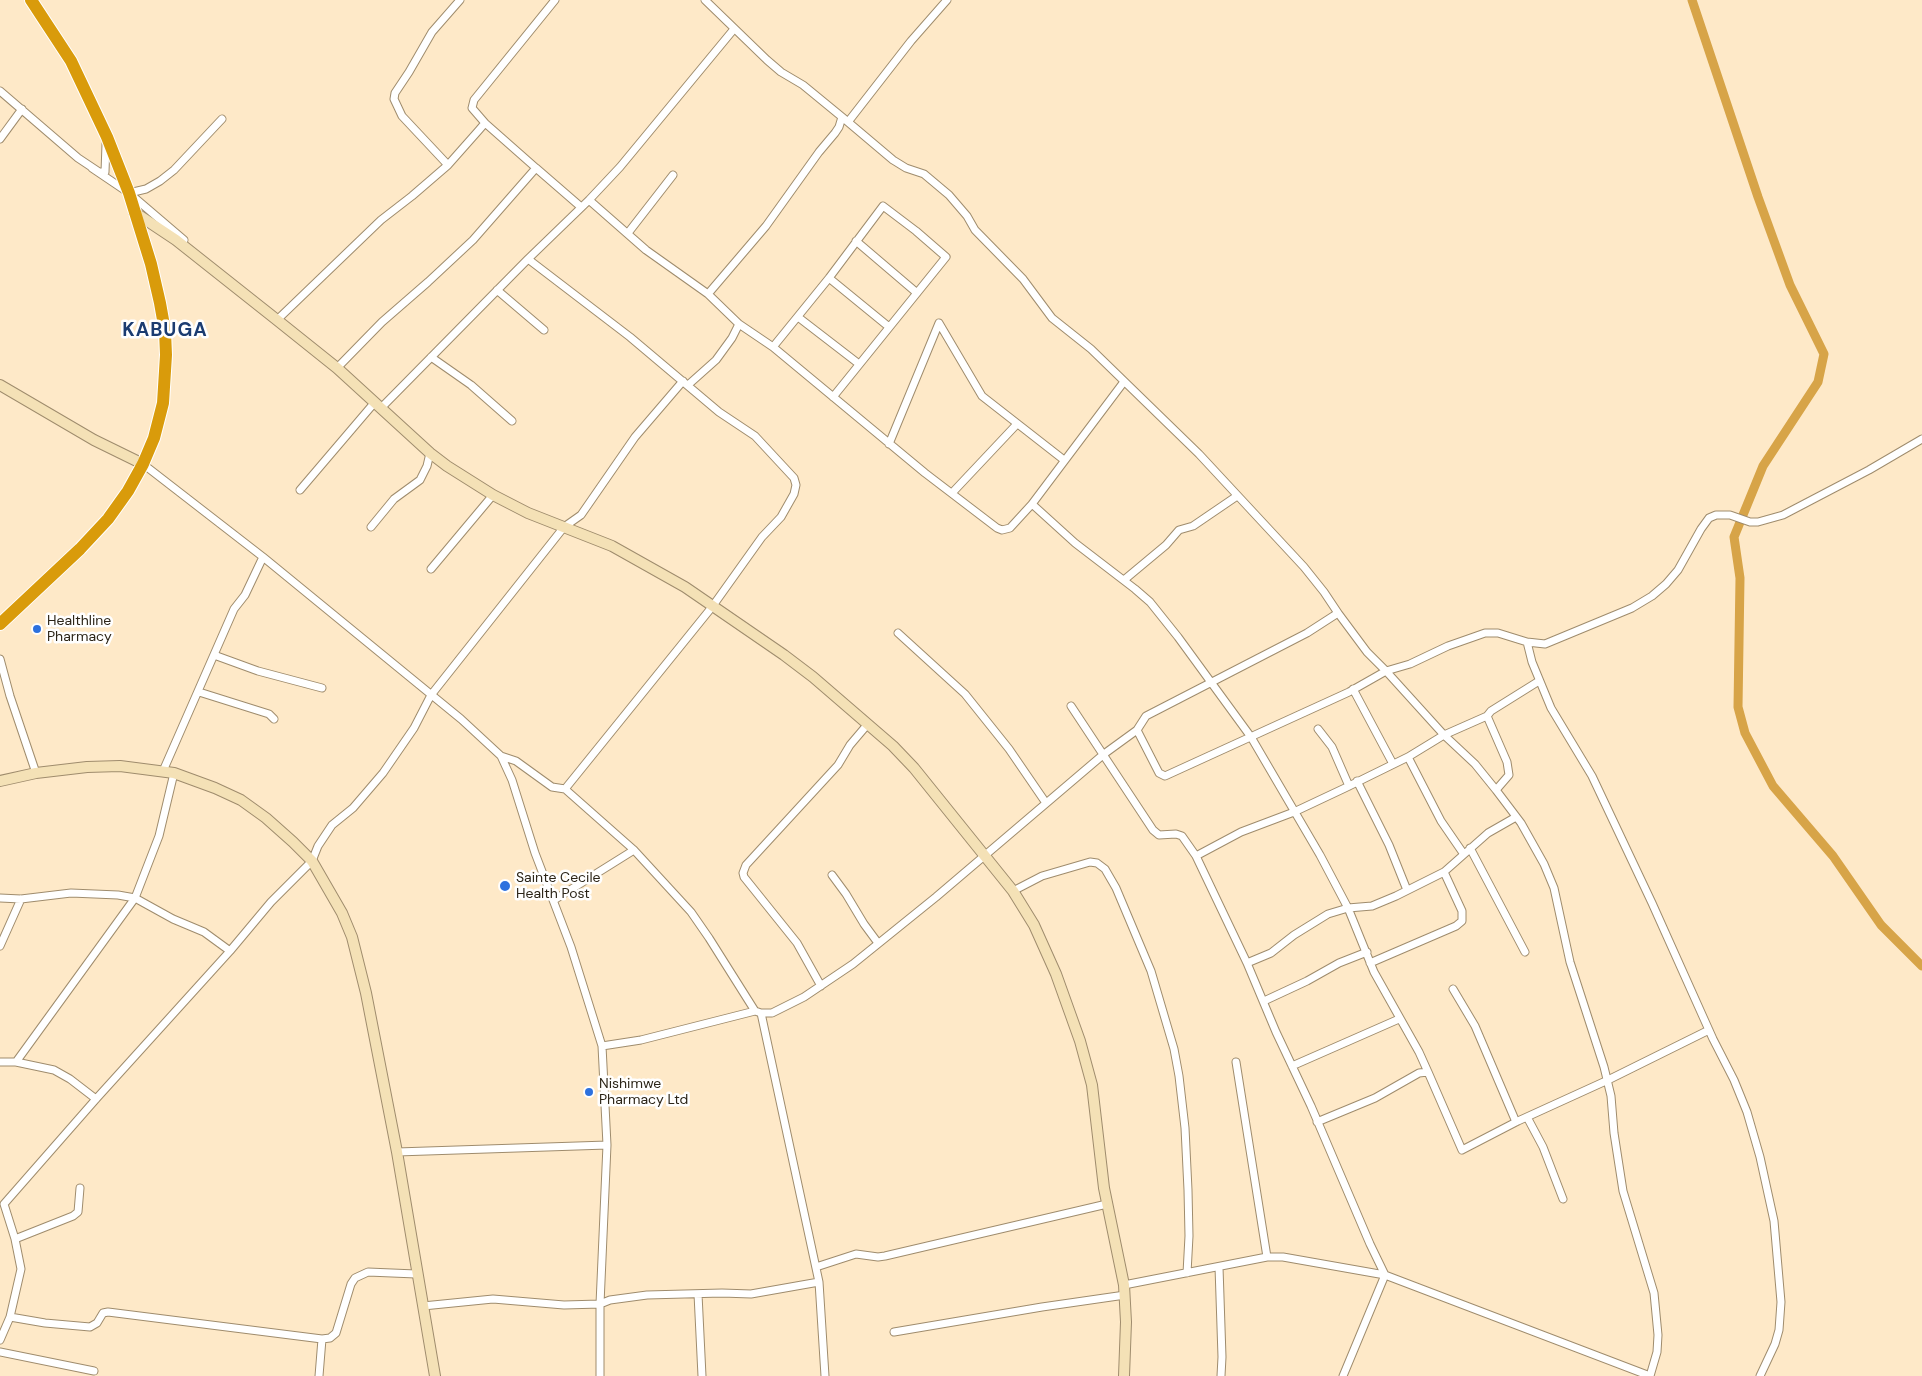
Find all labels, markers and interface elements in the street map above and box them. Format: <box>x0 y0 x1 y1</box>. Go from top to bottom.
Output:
district label: KABUGA <box>122 320 208 342</box>
place label: Healthline Pharmacy <box>47 613 112 646</box>
marker: Healthline Pharmacy <box>31 623 43 635</box>
place label: Sainte Cecile Health Post <box>516 870 601 902</box>
marker: Sainte Cecile Health Post <box>498 879 512 893</box>
place label: Nishimwe Pharmacy Ltd <box>599 1076 688 1108</box>
marker: Nishimwe Pharmacy Ltd <box>583 1086 595 1098</box>

